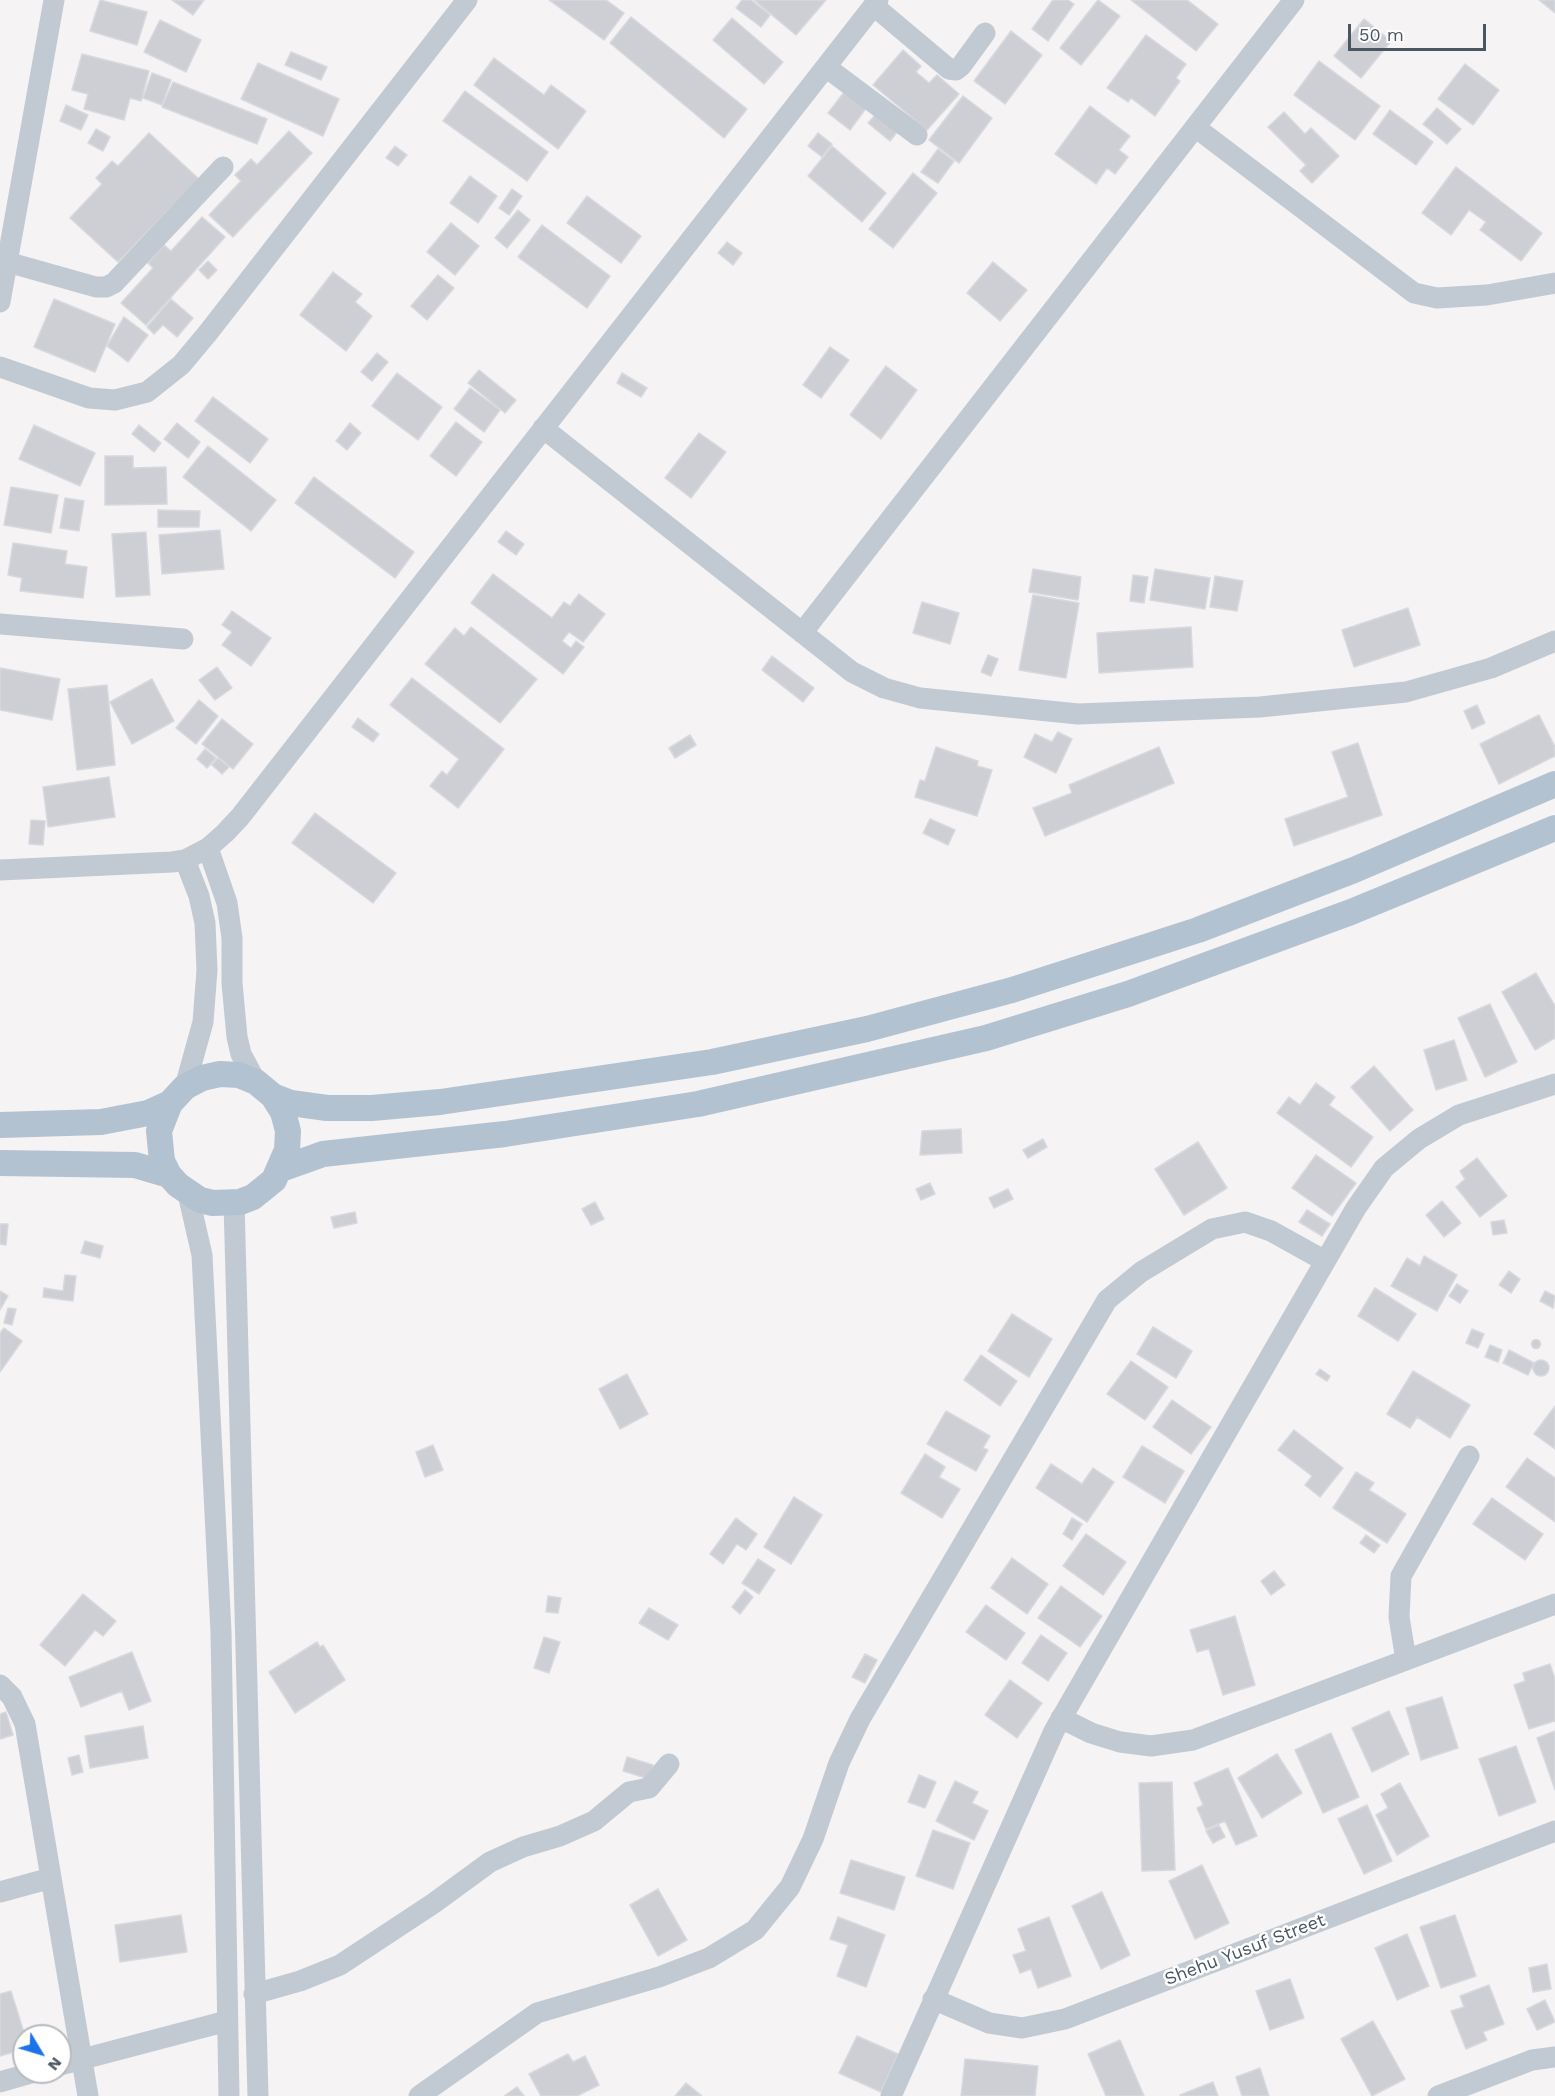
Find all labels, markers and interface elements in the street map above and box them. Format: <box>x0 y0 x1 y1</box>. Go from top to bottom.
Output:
scale bar <box>1351 12 1489 50</box>
text: 50 m <box>1359 24 1404 45</box>
street label: Shehu Yusuf Street <box>1162 1909 1328 1991</box>
north arrow <box>12 2024 72 2084</box>
text: N <box>44 2054 66 2075</box>

